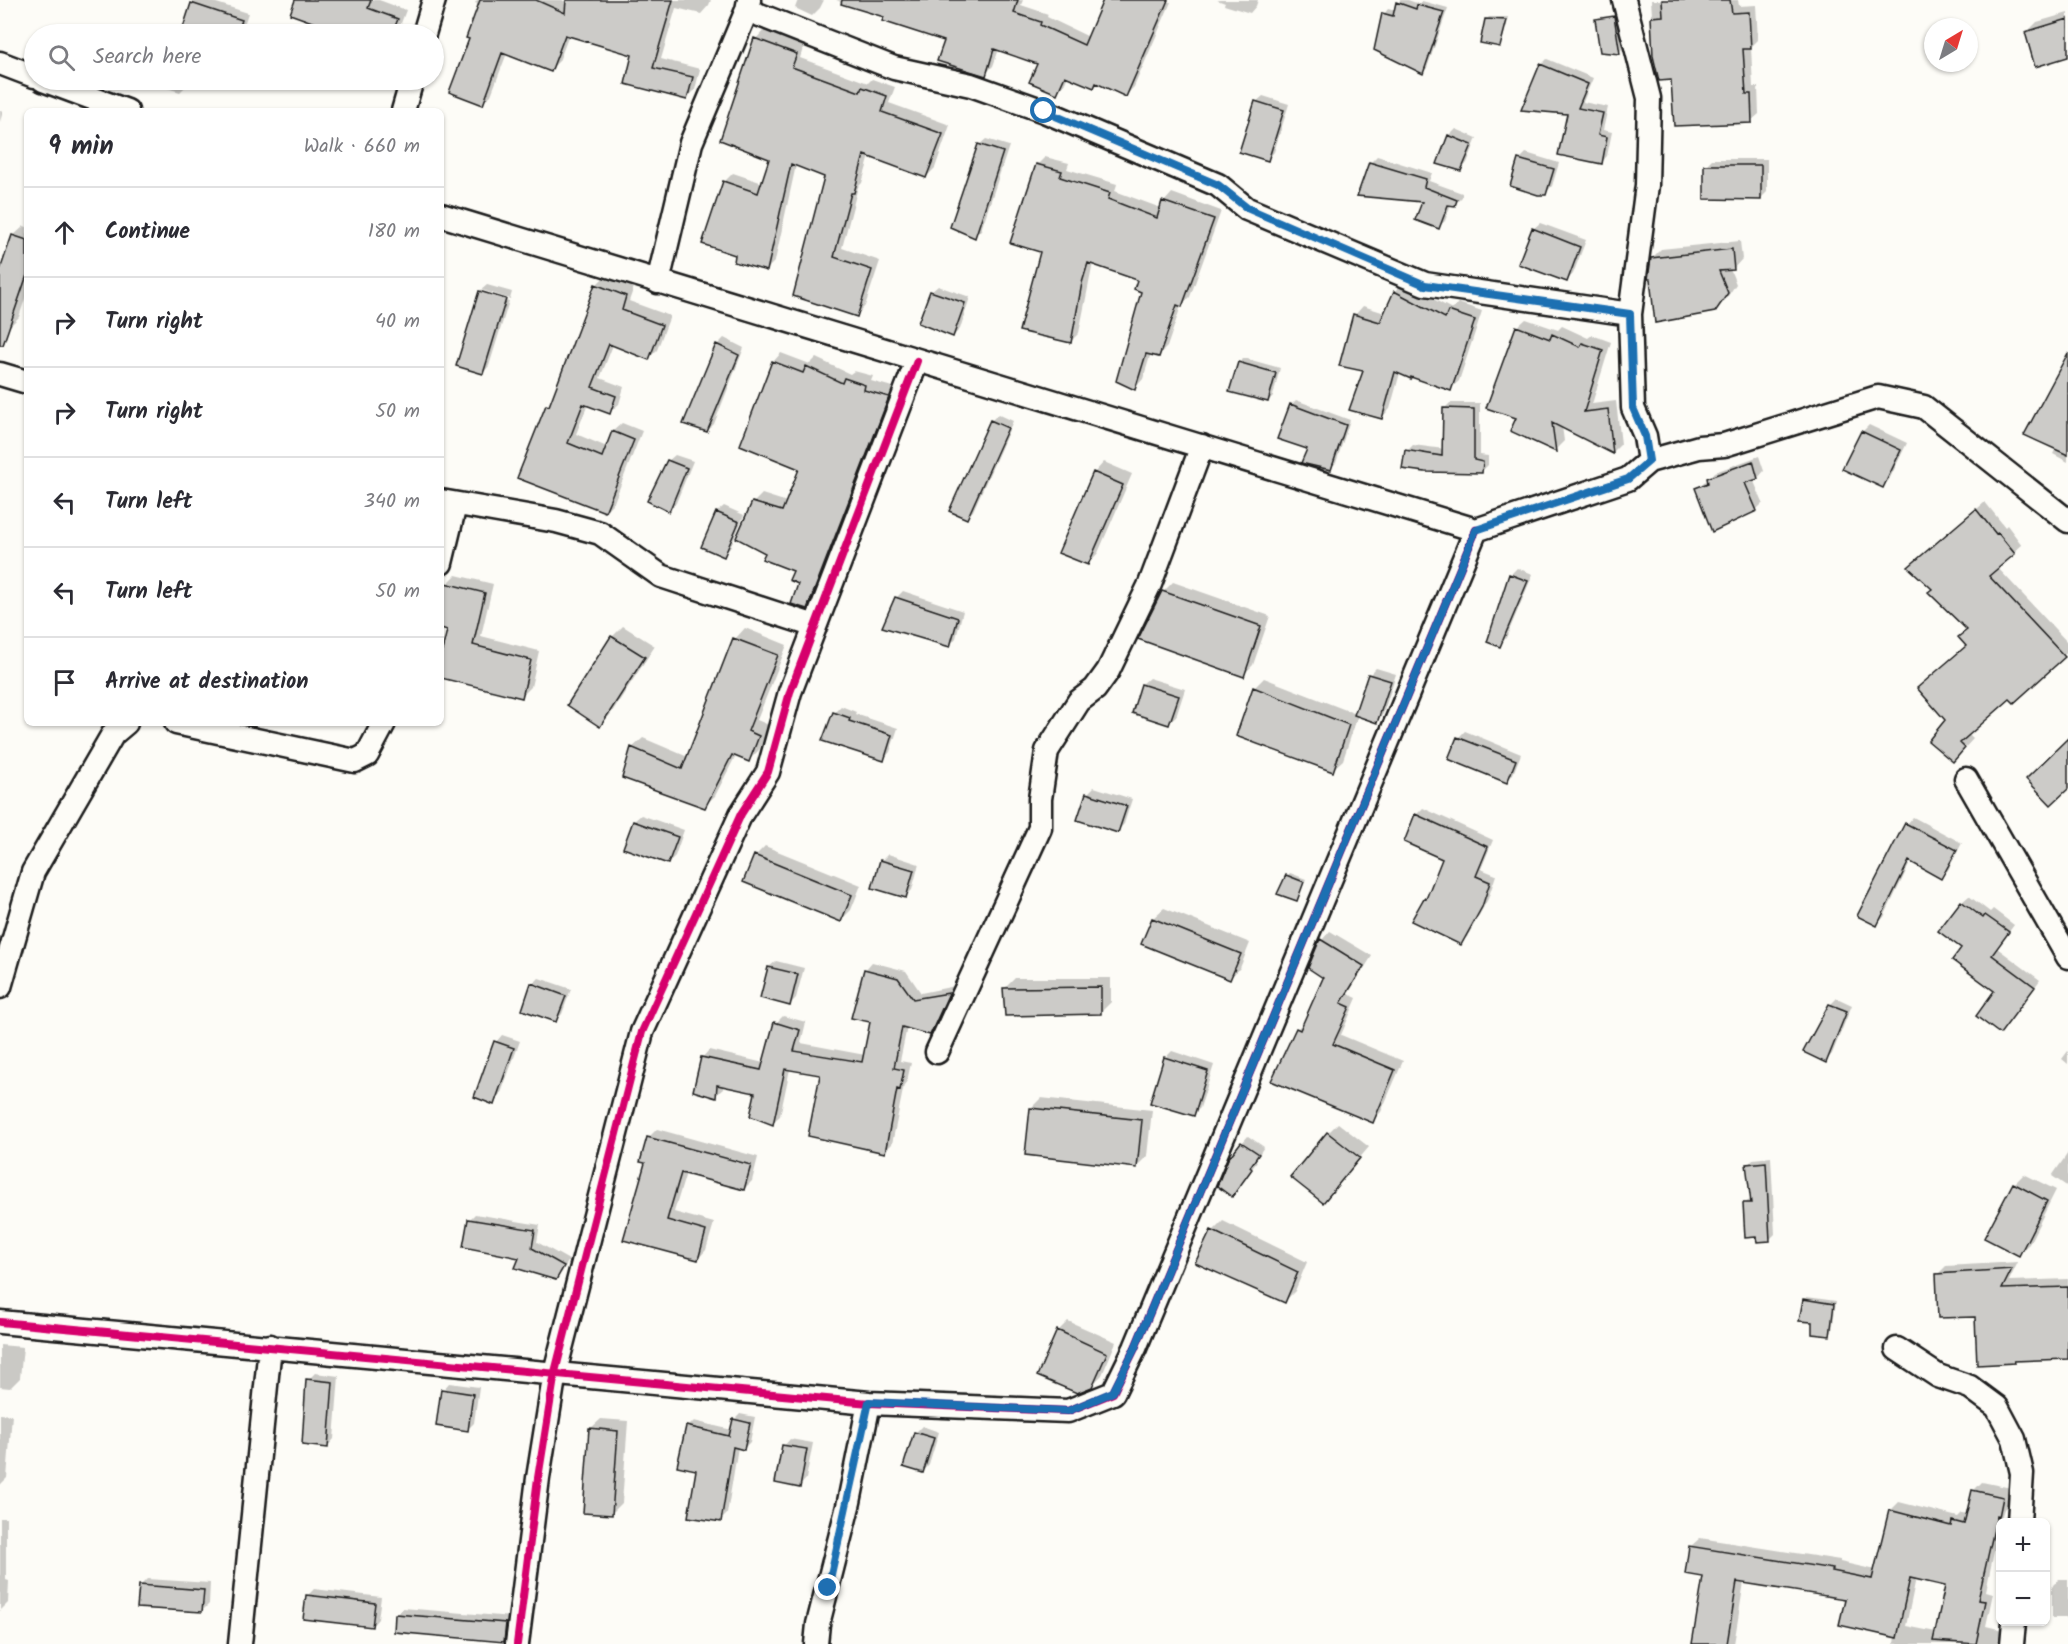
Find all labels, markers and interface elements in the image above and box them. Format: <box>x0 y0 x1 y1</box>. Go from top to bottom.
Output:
north arrow <box>1924 18 1978 72</box>
search box <box>24 24 444 90</box>
text: Search here <box>93 40 201 75</box>
icon: search <box>45 41 78 74</box>
route start <box>1030 97 1056 123</box>
text: 9 min <box>48 126 114 168</box>
text: Walk · 660 m <box>304 131 420 163</box>
text: Continue <box>105 215 190 250</box>
icon: ahead <box>48 216 81 249</box>
text: 180 m <box>368 216 420 248</box>
text: Turn right <box>105 305 203 340</box>
icon: right <box>48 306 81 339</box>
text: 40 m <box>375 306 420 338</box>
text: Turn right <box>105 395 203 430</box>
icon: right <box>48 396 81 429</box>
text: 50 m <box>375 396 420 428</box>
text: Turn left <box>105 485 192 520</box>
icon: left <box>48 486 81 519</box>
text: 340 m <box>364 486 420 518</box>
text: Turn left <box>105 575 192 610</box>
icon: left <box>48 576 81 609</box>
text: 50 m <box>375 576 420 608</box>
text: Arrive at destination <box>105 665 308 700</box>
icon: arrive <box>48 666 81 699</box>
map controls <box>1996 1518 2050 1626</box>
button: + <box>1996 1518 2050 1572</box>
button: − <box>1996 1572 2050 1626</box>
route end <box>814 1574 840 1600</box>

